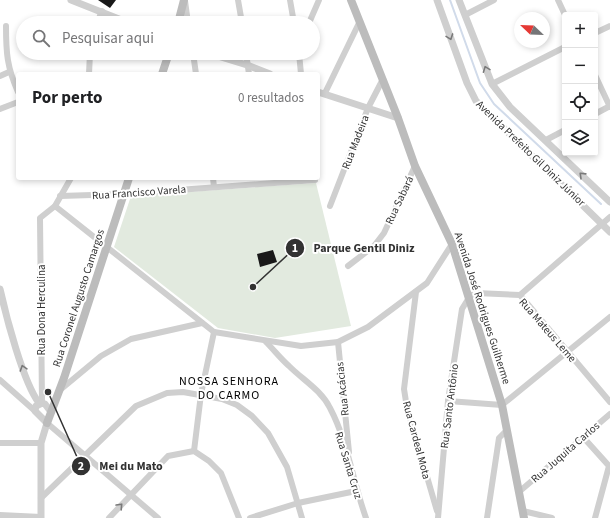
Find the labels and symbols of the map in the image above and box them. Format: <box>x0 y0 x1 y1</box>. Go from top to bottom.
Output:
north arrow <box>514 12 550 48</box>
one-way arrow <box>445 33 454 40</box>
one-way arrow <box>483 66 491 73</box>
street label: Avenida Prefeito Gil Diniz Júnior <box>473 97 589 210</box>
street label: Rua Madeira <box>338 113 373 171</box>
one-way arrow <box>579 172 587 180</box>
street label: Rua Sabará <box>382 173 417 227</box>
street label: Rua Francisco Varela <box>92 182 186 203</box>
street label: Rua Coronel Augusto Camargos <box>49 227 108 369</box>
street label: Avenida José Rodrigues Guilherme <box>451 230 514 387</box>
callout: Parque Gentil Diniz <box>285 236 423 260</box>
text: 1 <box>292 240 298 257</box>
text: Parque Gentil Diniz <box>313 240 415 257</box>
street label: Rua Dona Herculina <box>34 265 49 355</box>
street label: Rua Mateus Leme <box>516 295 580 366</box>
street label: Rua Acácias <box>332 361 353 417</box>
street label: Rua Santo Antônio <box>437 363 462 449</box>
one-way arrow <box>19 364 28 371</box>
district label: NOSSA SENHORA DO CARMO <box>179 373 279 404</box>
street label: Rua Cardeal Mota <box>399 399 434 481</box>
street label: Rua Juquita Carlos <box>528 418 603 486</box>
street label: Rua Santa Cruz <box>331 430 366 501</box>
callout: Mei du Mato <box>71 454 171 478</box>
text: 2 <box>78 458 84 475</box>
text: Mei du Mato <box>99 458 163 475</box>
one-way arrow <box>115 504 122 511</box>

